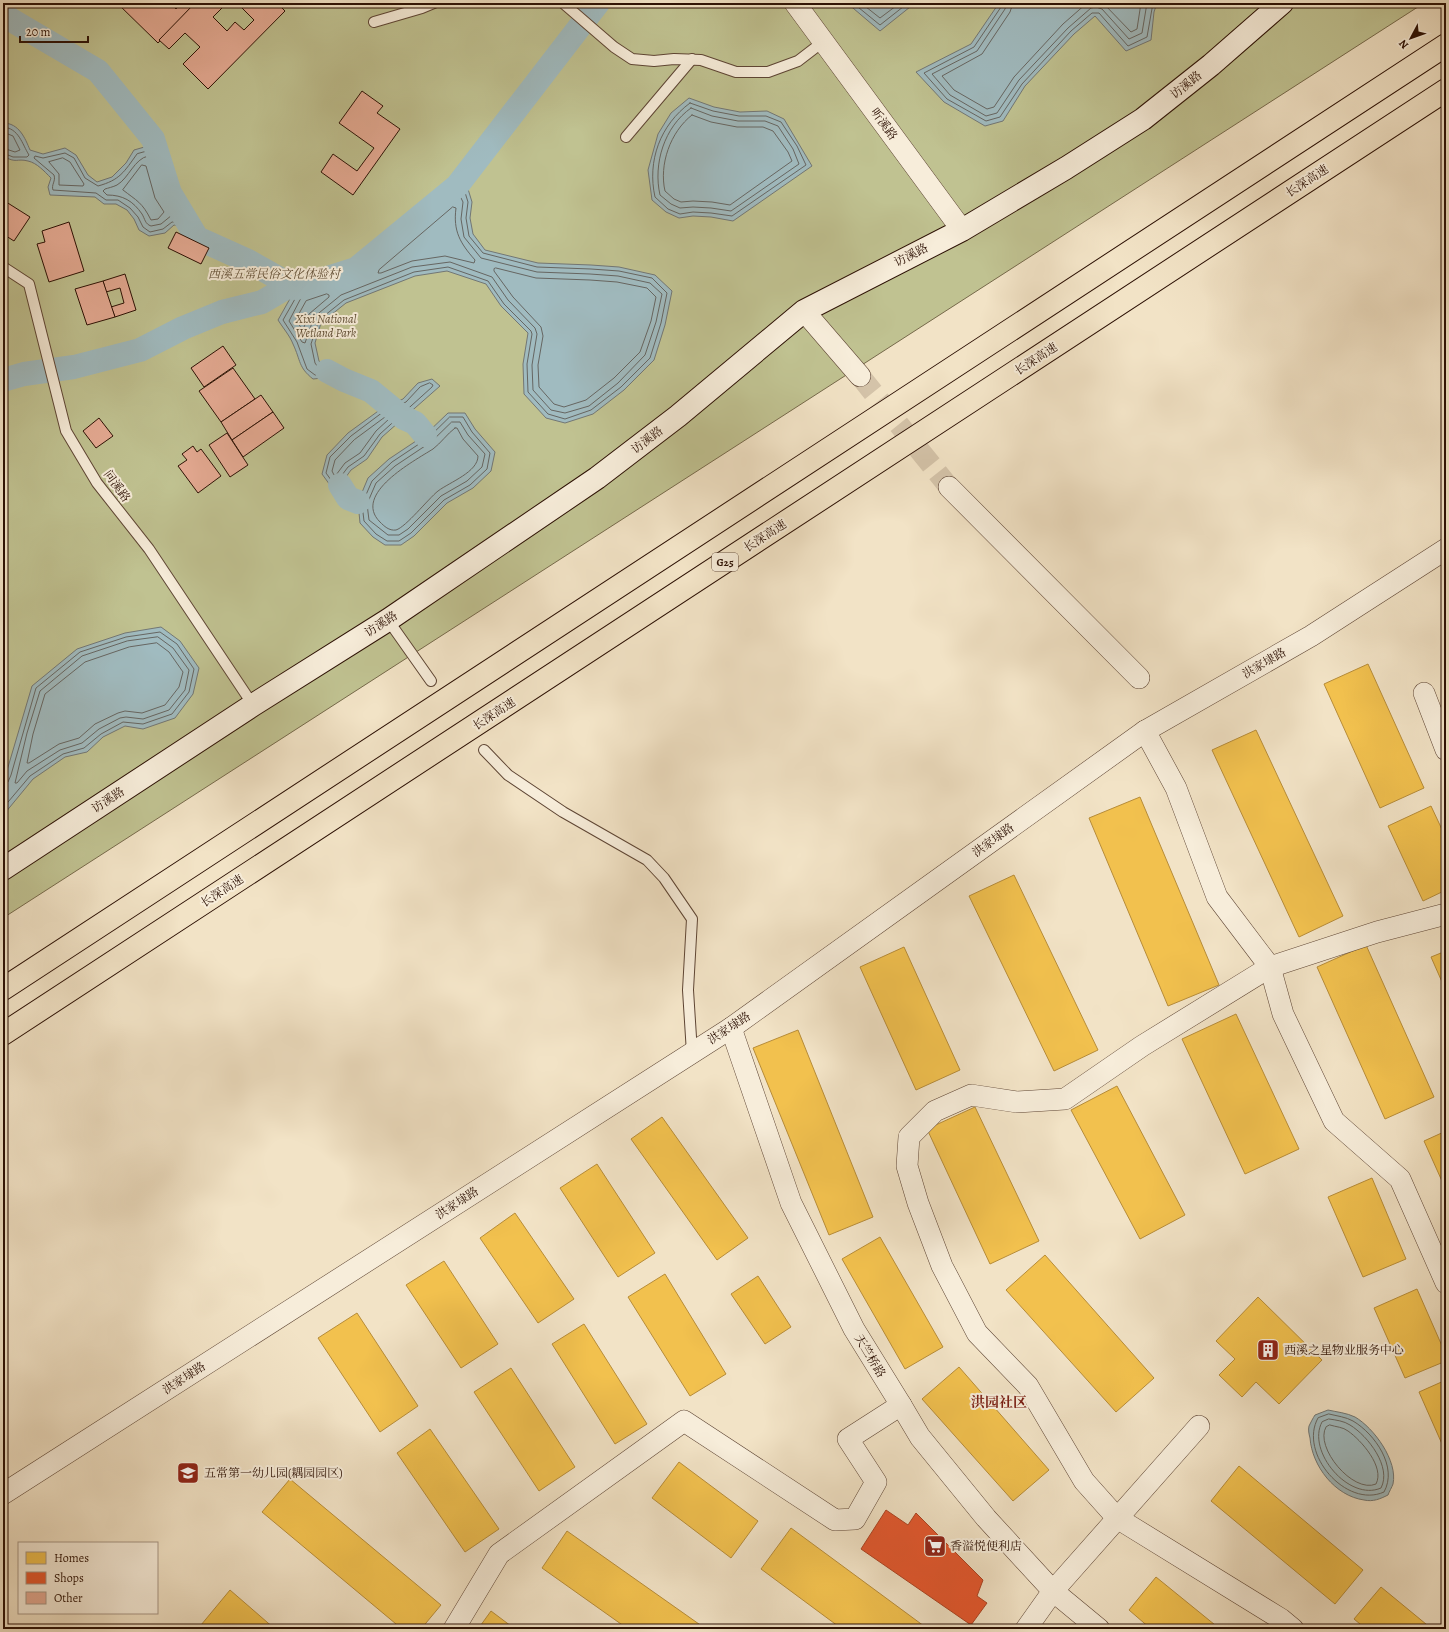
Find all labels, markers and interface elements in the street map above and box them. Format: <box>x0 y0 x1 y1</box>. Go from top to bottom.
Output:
scale bar <box>20 18 88 44</box>
north arrow <box>1391 18 1431 58</box>
text: 20 m <box>26 24 50 40</box>
text: N <box>1396 36 1412 52</box>
street label: 访溪路 <box>1167 67 1205 103</box>
street label: 听溪路 <box>867 105 901 143</box>
street label: 长深高速 <box>1283 161 1331 201</box>
street label: 访溪路 <box>891 240 931 270</box>
park label: 西溪五常民俗文化体验村 <box>208 266 342 282</box>
park label: Xixi National Wetland Park <box>295 311 357 341</box>
street label: 长深高速 <box>1012 339 1060 379</box>
street label: 访溪路 <box>628 423 666 457</box>
street label: 问溪路 <box>100 467 134 505</box>
street label: 长深高速 <box>741 516 789 556</box>
road number: G25 <box>712 553 738 571</box>
street label: 访溪路 <box>362 607 400 641</box>
street label: 洪家埭路 <box>1239 644 1289 682</box>
street label: 长深高速 <box>470 694 518 734</box>
street label: 访溪路 <box>89 783 127 817</box>
street label: 洪家埭路 <box>969 819 1017 861</box>
street label: 长深高速 <box>198 871 246 911</box>
street label: 洪家埭路 <box>705 1008 753 1048</box>
street label: 洪家埭路 <box>433 1183 481 1223</box>
street label: 天竺桥路 <box>851 1331 889 1381</box>
building icon: 西溪之星物业服务中心 <box>1255 1337 1281 1363</box>
place label: 西溪之星物业服务中心 <box>1284 1342 1404 1358</box>
street label: 洪家埭路 <box>160 1358 208 1398</box>
district label: 洪园社区 <box>971 1393 1027 1412</box>
school or university icon: 五常第一幼儿园(耦园园区) <box>175 1460 201 1486</box>
place label: 五常第一幼儿园(耦园园区) <box>204 1465 343 1481</box>
supermarket icon: 香溢悦便利店 <box>922 1533 948 1559</box>
place label: 香溢悦便利店 <box>950 1538 1022 1554</box>
legend <box>18 1542 158 1614</box>
text: Homes <box>54 1550 89 1566</box>
text: Shops <box>54 1570 84 1586</box>
text: Other <box>54 1590 83 1606</box>

